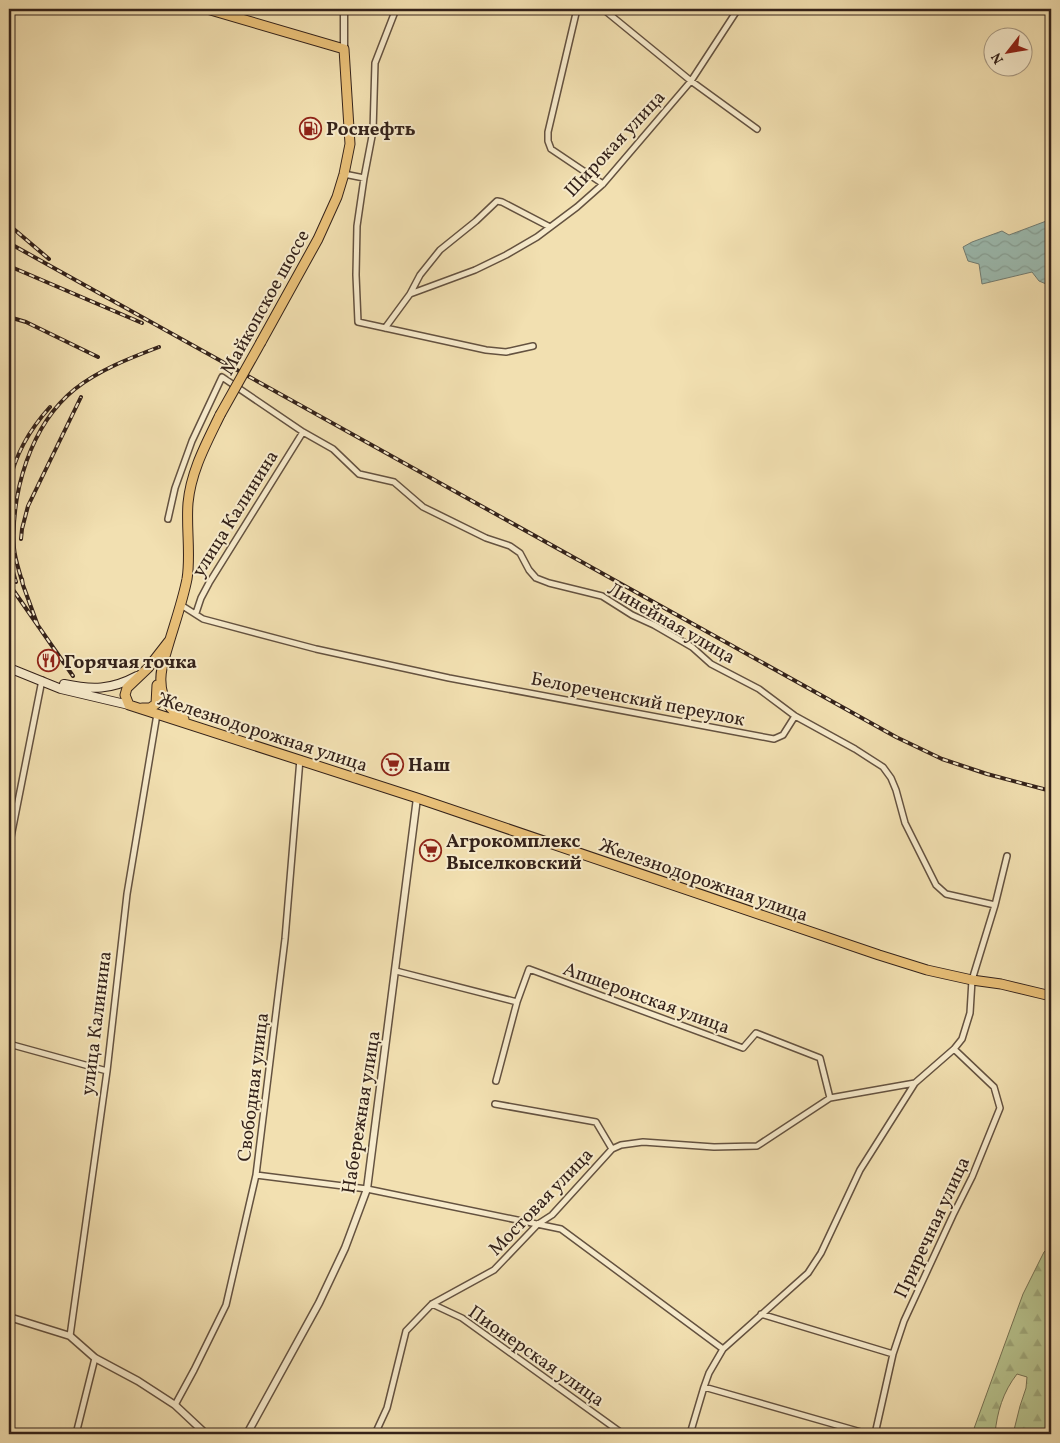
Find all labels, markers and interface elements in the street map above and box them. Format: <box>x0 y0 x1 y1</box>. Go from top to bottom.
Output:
north arrow <box>982 28 1032 78</box>
text: N <box>987 49 1009 67</box>
street label: Широкая улица <box>559 85 672 203</box>
fuel station icon: Роснефть <box>298 116 322 140</box>
place label: Роснефть <box>326 117 416 143</box>
street label: Майкопское шоссе <box>215 225 317 380</box>
street label: улица Калинина <box>186 446 285 583</box>
street label: Линейная улица <box>602 577 740 671</box>
restaurant icon: Горячая точка <box>36 649 60 673</box>
place label: Горячая точка <box>64 650 197 676</box>
street label: Белореченский переулок <box>528 666 747 733</box>
street label: Железнодорожная улица <box>154 687 371 779</box>
supermarket icon: Наш <box>380 752 404 776</box>
place label: Наш <box>408 753 450 779</box>
place label: Агрокомплекс Выселковский <box>446 829 582 877</box>
street label: Железнодорожная улица <box>595 833 811 929</box>
supermarket icon: Агрокомплекс Выселковский <box>418 839 442 863</box>
street label: улица Калинина <box>75 950 119 1097</box>
street label: Апшеронская улица <box>559 957 733 1041</box>
street label: Свободная улица <box>232 1011 276 1163</box>
street label: Набережная улица <box>336 1029 388 1196</box>
street label: Мостовая улица <box>483 1143 600 1262</box>
street label: Приречная улица <box>889 1153 977 1303</box>
street label: Пионерская улица <box>462 1300 609 1414</box>

